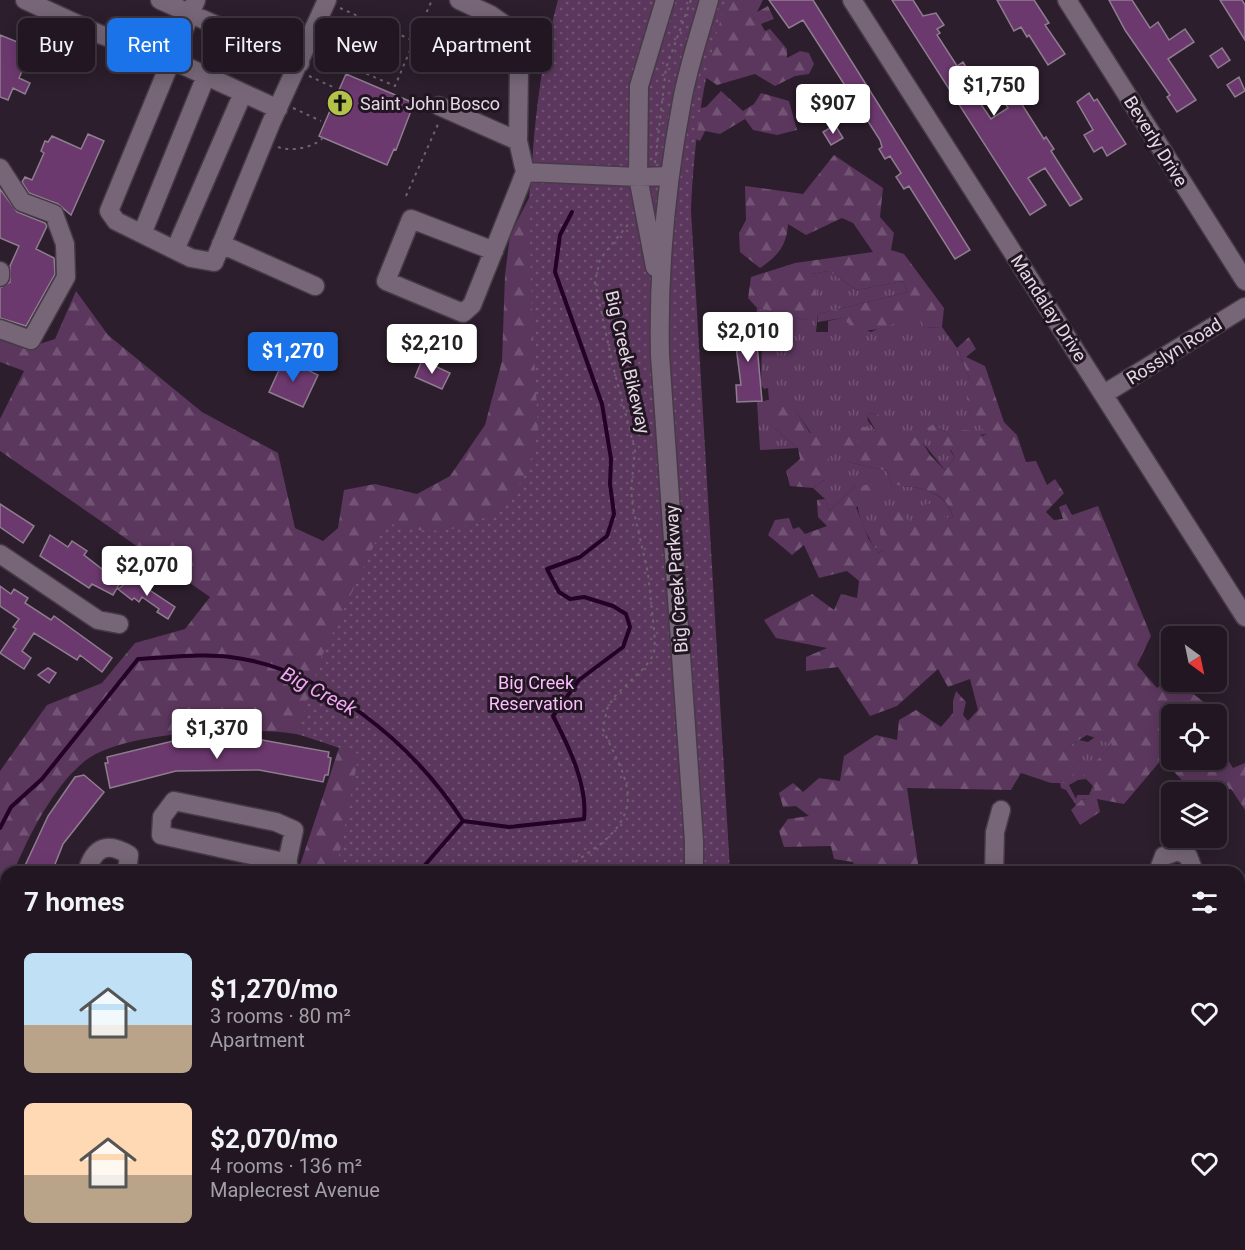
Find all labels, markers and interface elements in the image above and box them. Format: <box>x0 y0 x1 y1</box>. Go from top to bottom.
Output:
chip: Buy <box>18 18 95 72</box>
chip: Rent <box>107 18 191 72</box>
chip: Filters <box>203 18 303 72</box>
chip: New <box>315 18 399 72</box>
chip: Apartment <box>411 18 552 72</box>
pin: $1,750 <box>945 66 1043 117</box>
text: $1,750 <box>963 73 1025 97</box>
pin: $907 <box>797 84 869 135</box>
church icon: Saint John Bosco <box>325 88 355 118</box>
text: $907 <box>810 91 856 115</box>
street label: Beverly Drive <box>1120 92 1192 190</box>
place label: Saint John Bosco <box>360 93 500 114</box>
street label: Mandalay Drive <box>1007 251 1091 365</box>
street label: Big Creek Bikeway <box>601 288 655 436</box>
pin: $2,010 <box>699 312 797 363</box>
street label: Rosslyn Road <box>1122 313 1226 389</box>
text: $2,010 <box>717 319 779 343</box>
pin: $2,210 <box>383 324 481 375</box>
text: $2,210 <box>401 331 463 355</box>
pin: $1,270 <box>244 332 342 383</box>
text: $1,270 <box>262 339 324 363</box>
street label: Big Creek Parkway <box>660 504 692 654</box>
pin: $2,070 <box>98 546 196 597</box>
text: $2,070 <box>116 553 178 577</box>
north arrow <box>1161 626 1227 692</box>
map controls <box>1161 626 1227 848</box>
water label: Big Creek <box>277 661 362 721</box>
park label: Big Creek Reservation <box>489 672 583 714</box>
button: locate <box>1161 704 1227 770</box>
pin: $1,370 <box>168 709 266 760</box>
text: $1,370 <box>186 716 248 740</box>
button: layers <box>1161 782 1227 848</box>
icon: filters <box>1188 886 1221 919</box>
text: 7 homes <box>24 887 125 917</box>
text: $1,270/mo <box>210 974 338 1004</box>
icon: home <box>72 977 144 1049</box>
icon: heart <box>1188 997 1221 1030</box>
text: 3 rooms · 80 m² <box>210 1004 351 1028</box>
text: Apartment <box>210 1028 305 1052</box>
text: $2,070/mo <box>210 1124 338 1154</box>
icon: home <box>72 1127 144 1199</box>
icon: heart <box>1188 1147 1221 1180</box>
text: 4 rooms · 136 m² <box>210 1154 362 1178</box>
text: Maplecrest Avenue <box>210 1178 380 1202</box>

